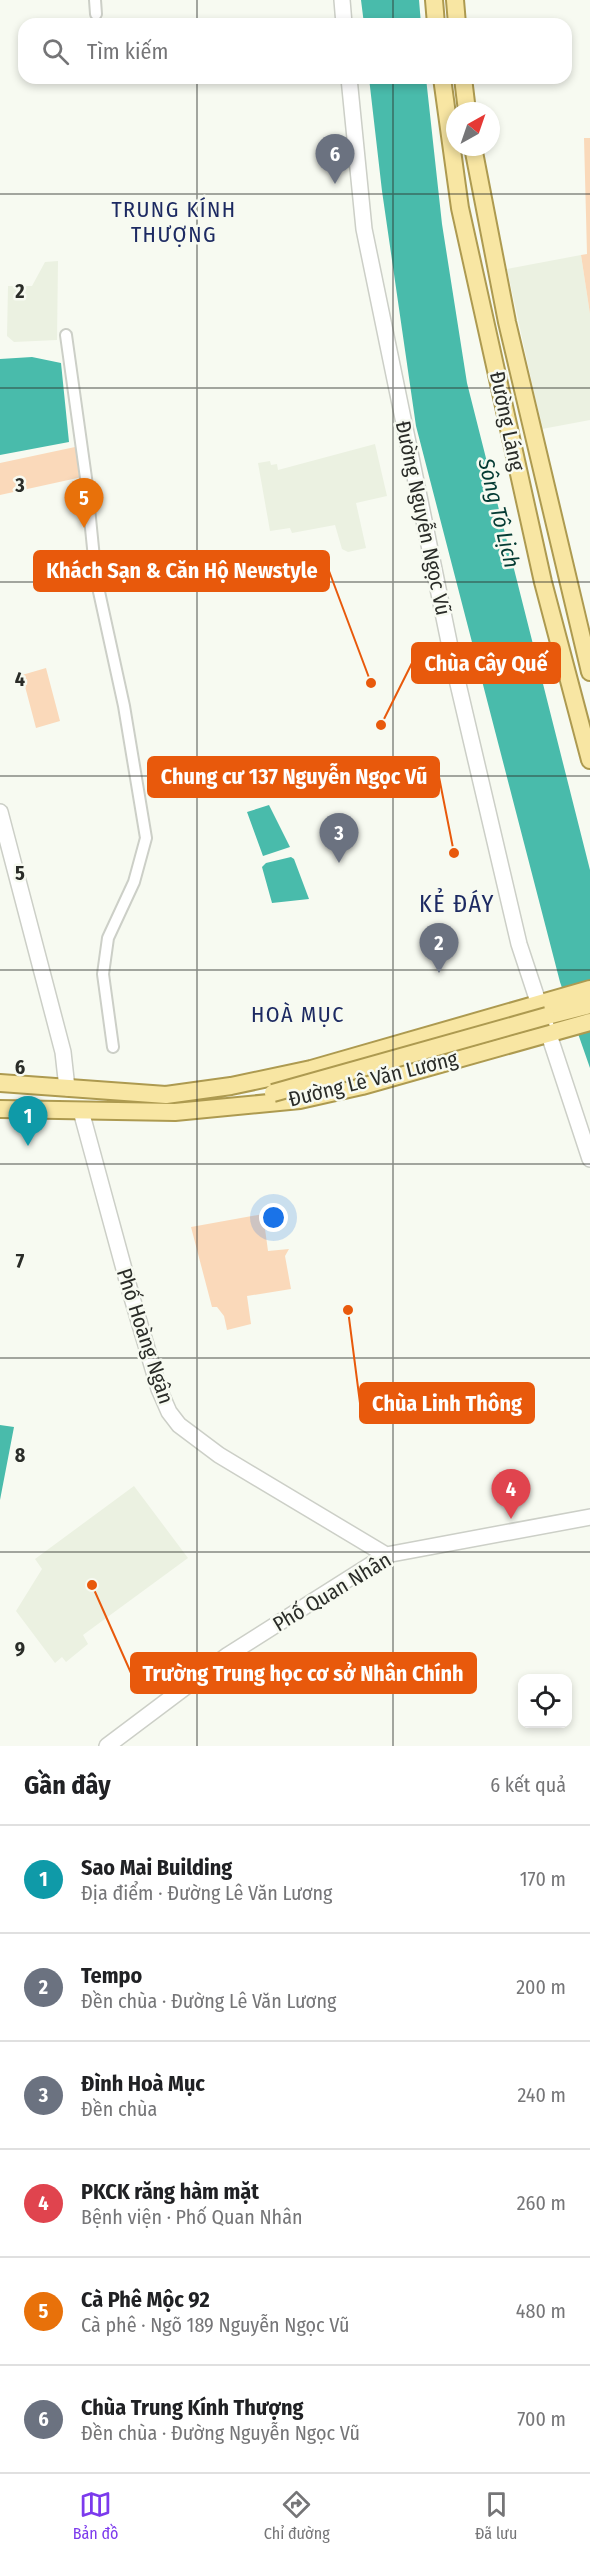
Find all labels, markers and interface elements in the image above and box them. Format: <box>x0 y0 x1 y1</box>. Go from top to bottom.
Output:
search box <box>18 18 572 84</box>
icon: search <box>39 35 72 68</box>
text: Tìm kiếm <box>87 38 168 65</box>
north arrow <box>446 102 500 156</box>
pin: 6 <box>316 134 354 184</box>
district label: TRUNG KÍNH THƯỢNG <box>111 196 237 248</box>
text: 2 <box>14 279 25 303</box>
street label: Đường Láng <box>484 369 530 473</box>
street label: Đường Nguyễn Ngọc Vũ <box>390 418 456 618</box>
water label: Sông Tô Lịch <box>472 454 526 571</box>
text: 3 <box>14 473 25 497</box>
pin: 5 <box>64 478 104 528</box>
callout: Khách Sạn & Căn Hộ Newstyle <box>34 551 329 591</box>
text: Khách Sạn & Căn Hộ Newstyle <box>46 557 318 584</box>
callout: Chùa Cây Quế <box>412 643 560 683</box>
text: Chùa Cây Quế <box>424 649 549 677</box>
text: 4 <box>15 667 25 691</box>
callout: Chung cư 137 Nguyễn Ngọc Vũ <box>148 757 439 797</box>
text: Chung cư 137 Nguyễn Ngọc Vũ <box>161 763 427 790</box>
pin: 3 <box>320 814 358 863</box>
text: 5 <box>15 861 25 885</box>
district label: KẺ ĐÁY <box>419 887 495 918</box>
pin: 2 <box>420 924 458 973</box>
district label: HOÀ MỤC <box>251 1001 345 1028</box>
street label: Đường Lê Văn Lương <box>286 1045 461 1113</box>
text: 6 <box>15 1055 25 1079</box>
pin: 1 <box>9 1096 48 1146</box>
your location <box>259 1203 288 1232</box>
text: 7 <box>16 1249 25 1273</box>
street label: Phố Hoàng Ngân <box>111 1265 179 1407</box>
callout: Chùa Linh Thông <box>360 1383 534 1423</box>
text: Chùa Linh Thông <box>372 1390 522 1417</box>
text: 8 <box>15 1443 26 1467</box>
pin: 4 <box>492 1470 530 1519</box>
street label: Phố Quan Nhân <box>268 1547 396 1637</box>
text: 9 <box>15 1637 25 1661</box>
callout: Trường Trung học cơ sở Nhân Chính <box>131 1653 476 1693</box>
text: Trường Trung học cơ sở Nhân Chính <box>142 1660 464 1687</box>
map controls <box>518 1674 572 1728</box>
button: locate <box>518 1674 572 1728</box>
text: Gần đây <box>24 1770 111 1801</box>
text: 6 kết quả <box>490 1773 566 1797</box>
text: Sao Mai Building <box>81 1854 232 1881</box>
text: 1 <box>39 1867 48 1891</box>
text: 170 m <box>520 1867 566 1891</box>
text: Địa điểm · Đường Lê Văn Lương <box>81 1881 333 1905</box>
text: Tempo <box>81 1962 142 1989</box>
text: 2 <box>39 1975 48 1999</box>
text: 200 m <box>516 1975 566 1999</box>
text: Đền chùa · Đường Lê Văn Lương <box>81 1989 336 2013</box>
text: Đình Hoà Mục <box>81 2070 205 2097</box>
text: 3 <box>39 2083 48 2107</box>
text: 240 m <box>517 2083 566 2107</box>
text: Đền chùa <box>81 2097 157 2121</box>
text: PKCK răng hàm mặt <box>81 2178 259 2205</box>
text: 4 <box>38 2191 49 2215</box>
text: 260 m <box>517 2191 566 2215</box>
text: Bệnh viện · Phố Quan Nhân <box>81 2205 303 2229</box>
text: Cà Phê Mộc 92 <box>81 2286 210 2313</box>
text: 5 <box>39 2299 48 2323</box>
text: 480 m <box>516 2299 566 2323</box>
text: Cà phê · Ngõ 189 Nguyễn Ngọc Vũ <box>81 2313 350 2337</box>
text: Chùa Trung Kính Thượng <box>81 2394 303 2421</box>
text: 6 <box>38 2407 49 2431</box>
text: 700 m <box>517 2407 566 2431</box>
text: Đền chùa · Đường Nguyễn Ngọc Vũ <box>81 2421 360 2445</box>
tab: Bản đồ <box>73 2488 118 2543</box>
tab: Chỉ đường <box>264 2488 330 2543</box>
tab: Đã lưu <box>475 2488 517 2543</box>

